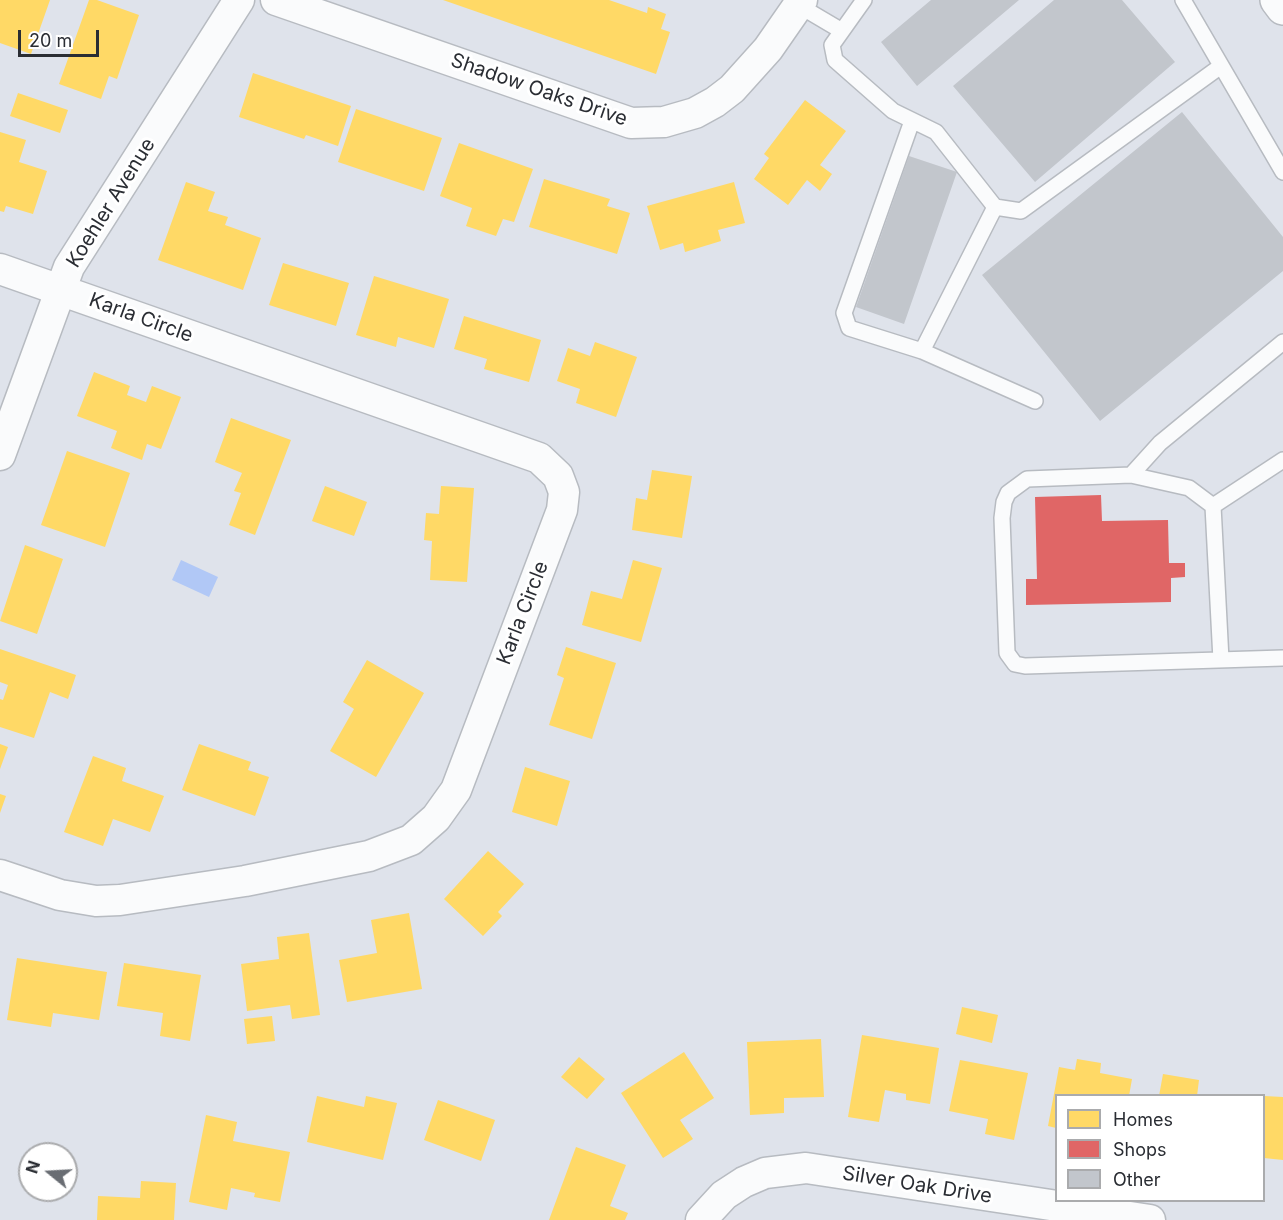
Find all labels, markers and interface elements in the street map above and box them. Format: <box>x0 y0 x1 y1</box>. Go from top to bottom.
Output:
scale bar <box>21 18 102 56</box>
text: 20 m <box>29 30 72 51</box>
street label: Shadow Oaks Drive <box>448 49 630 131</box>
street label: Koehler Avenue <box>62 134 160 272</box>
street label: Karla Circle <box>86 288 196 348</box>
street label: Karla Circle <box>492 558 554 668</box>
legend <box>1055 1094 1265 1202</box>
text: Homes <box>1113 1109 1173 1130</box>
text: Shops <box>1113 1139 1167 1160</box>
north arrow <box>18 1142 78 1202</box>
text: N <box>21 1158 44 1176</box>
street label: Silver Oak Drive <box>841 1161 993 1209</box>
text: Other <box>1113 1169 1161 1190</box>

